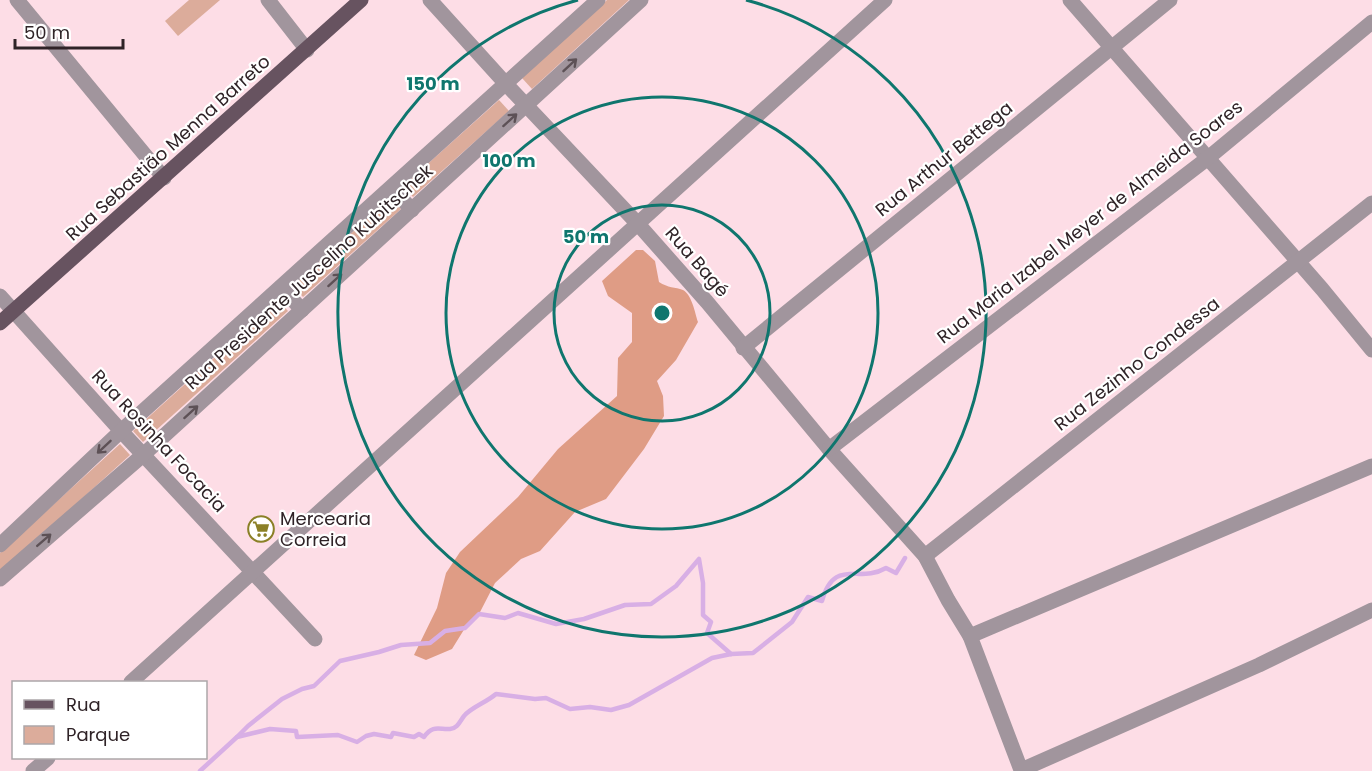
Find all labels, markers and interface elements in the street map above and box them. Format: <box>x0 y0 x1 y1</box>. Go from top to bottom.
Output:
scale bar <box>15 12 123 50</box>
text: 50 m <box>24 20 70 45</box>
street label: Rua Sebastião Menna Barreto <box>60 49 275 246</box>
one-way arrow <box>562 58 577 72</box>
text: 150 m <box>406 71 460 96</box>
street label: Rua Maria Izabel Meyer de Almeida Soares <box>932 94 1248 349</box>
street label: Rua Arthur Bettega <box>870 95 1018 222</box>
one-way arrow <box>502 114 517 128</box>
text: 100 m <box>482 148 536 173</box>
street label: Rua Presidente Juscelino Kubitschek <box>179 158 439 395</box>
street label: Rua Bagé <box>660 221 735 302</box>
text: 50 m <box>563 224 609 249</box>
one-way arrow <box>327 273 342 287</box>
street label: Rua Zezinho Condessa <box>1049 291 1225 436</box>
centre of rings <box>652 303 672 323</box>
street label: Rua Rosinha Focacia <box>86 364 232 518</box>
one-way arrow <box>183 405 198 419</box>
one-way arrow <box>97 440 112 455</box>
place label: Mercearia Correia <box>280 506 371 552</box>
supermarket icon: Mercearia Correia <box>246 514 276 544</box>
one-way arrow <box>36 534 52 547</box>
legend <box>12 681 207 759</box>
text: Rua <box>66 692 101 717</box>
text: Parque <box>66 722 130 747</box>

